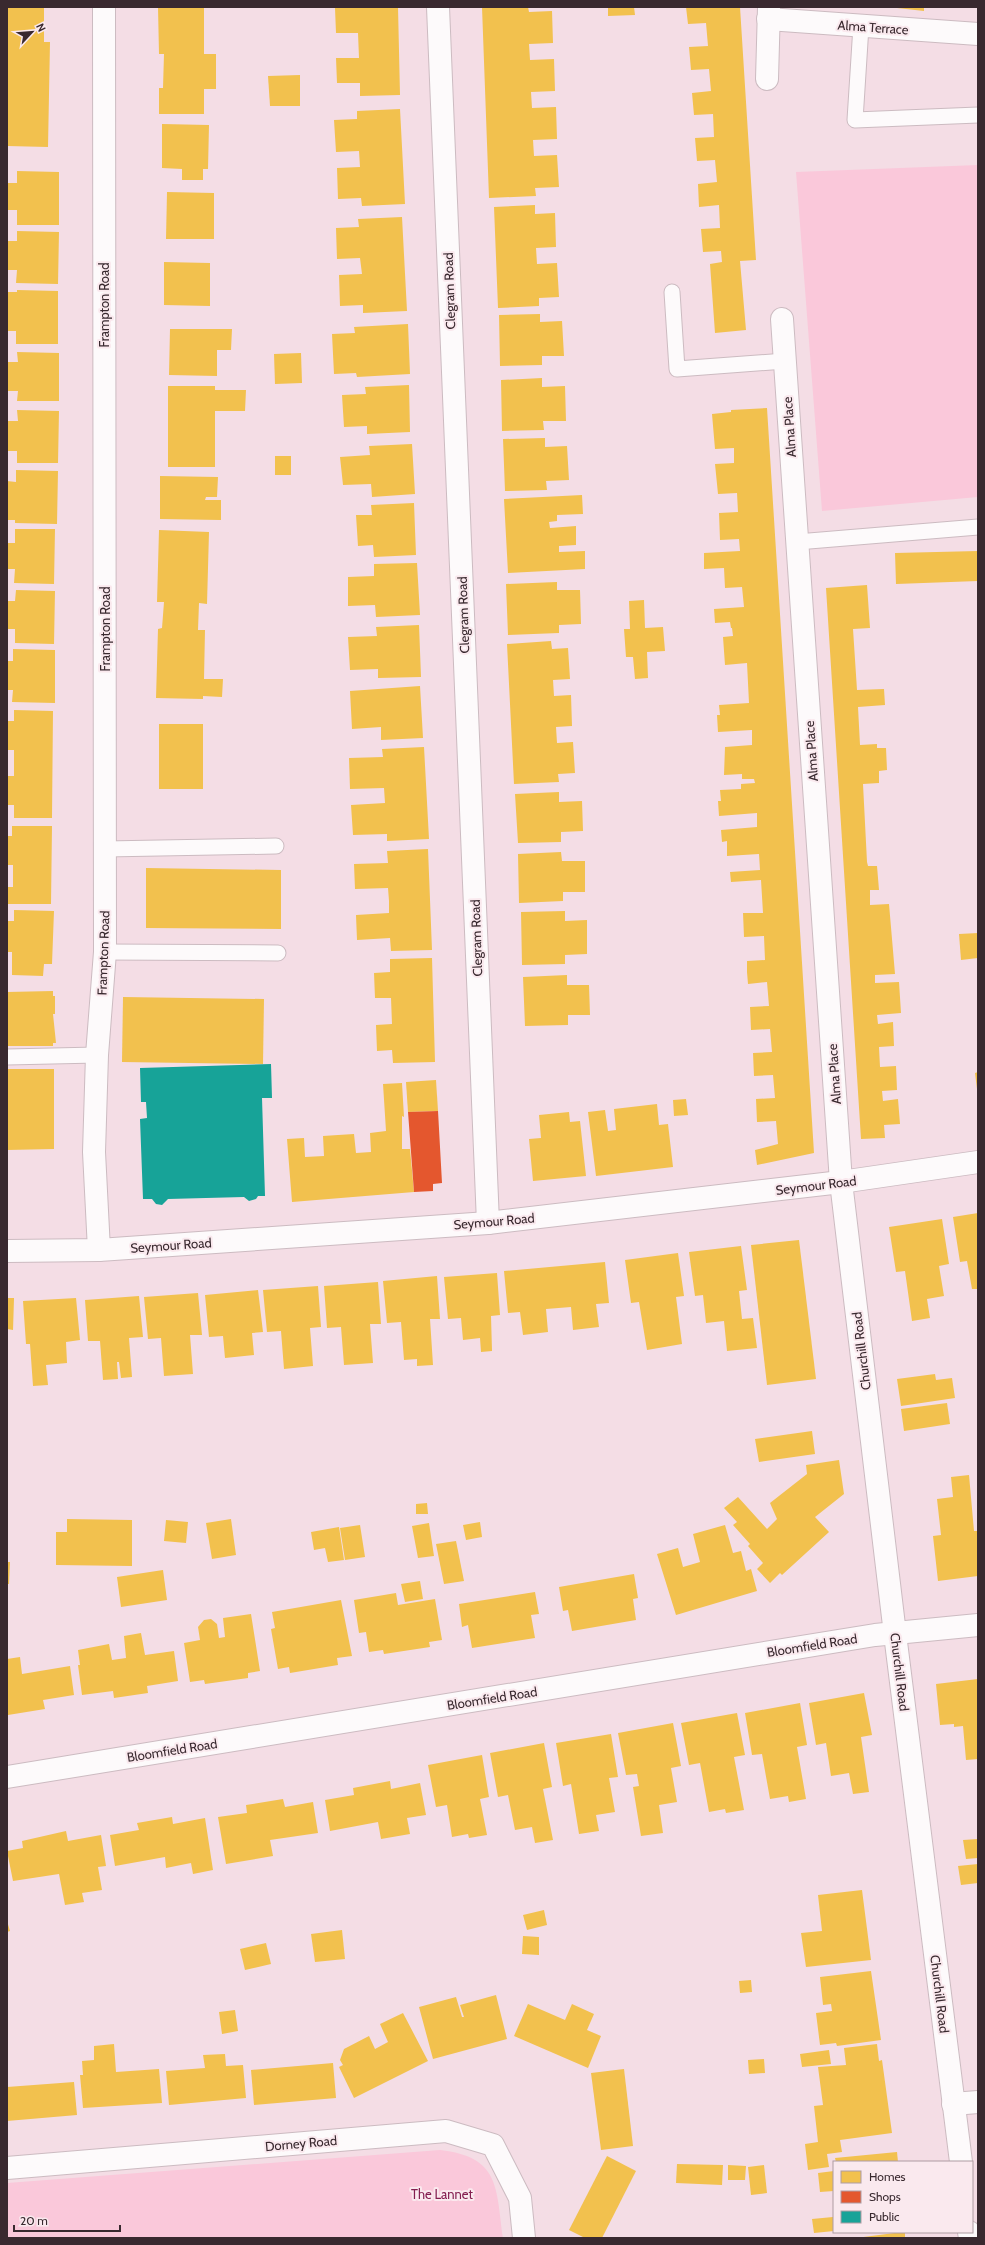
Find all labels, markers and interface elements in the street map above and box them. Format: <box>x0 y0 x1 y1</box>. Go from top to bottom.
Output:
north arrow <box>12 12 52 52</box>
street label: Alma Terrace <box>837 17 909 37</box>
text: N <box>33 21 49 34</box>
street label: Clegram Road <box>440 252 458 330</box>
street label: Frampton Road <box>96 263 112 347</box>
street label: Alma Place <box>779 396 799 458</box>
street label: Clegram Road <box>454 576 472 654</box>
street label: Frampton Road <box>97 587 113 671</box>
street label: Alma Place <box>801 720 821 782</box>
street label: Clegram Road <box>467 899 485 977</box>
street label: Frampton Road <box>94 910 112 996</box>
street label: Alma Place <box>824 1043 844 1105</box>
street label: Seymour Road <box>775 1172 857 1198</box>
street label: Seymour Road <box>453 1209 535 1233</box>
street label: Seymour Road <box>130 1234 212 1256</box>
street label: Churchill Road <box>848 1311 874 1391</box>
street label: Bloomfield Road <box>766 1630 858 1660</box>
street label: Churchill Road <box>887 1632 913 1712</box>
street label: Bloomfield Road <box>446 1683 538 1713</box>
street label: Bloomfield Road <box>126 1735 218 1765</box>
street label: Churchill Road <box>927 1954 953 2034</box>
street label: Dorney Road <box>264 2132 338 2154</box>
legend <box>833 2161 973 2233</box>
text: Homes <box>869 2169 906 2184</box>
park label: The Lannet <box>411 2186 474 2202</box>
text: Shops <box>869 2189 901 2204</box>
scale bar <box>14 2207 120 2233</box>
text: Public <box>869 2209 900 2224</box>
text: 20 m <box>20 2213 48 2228</box>

